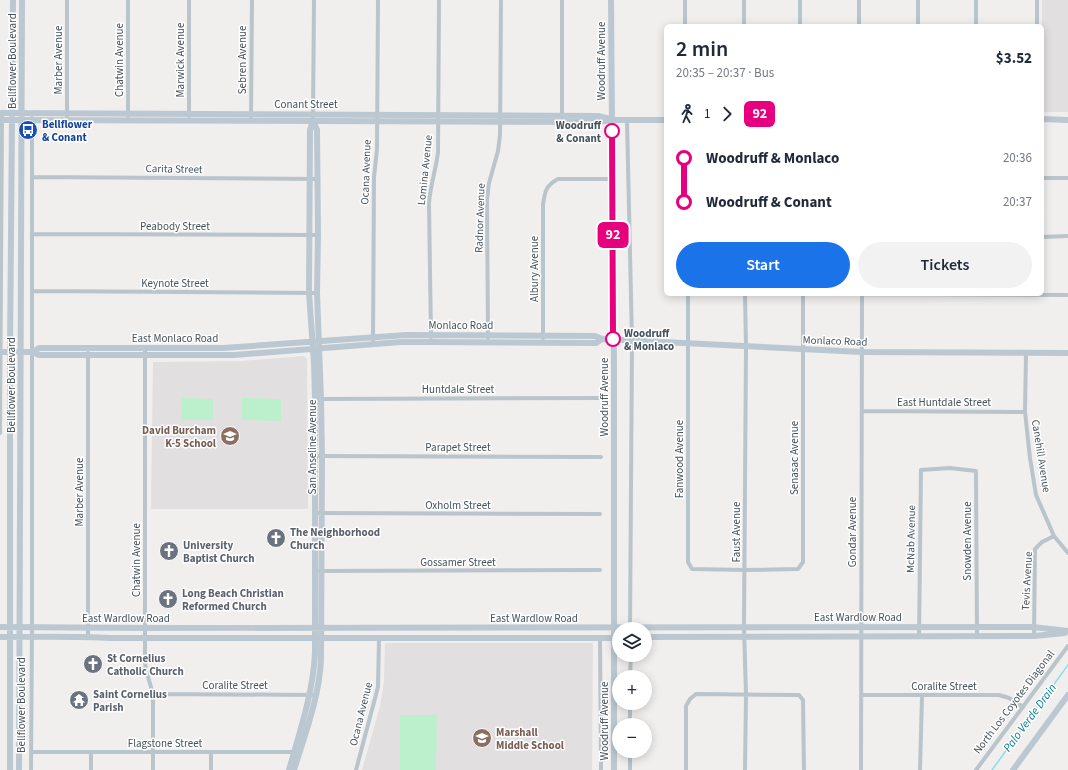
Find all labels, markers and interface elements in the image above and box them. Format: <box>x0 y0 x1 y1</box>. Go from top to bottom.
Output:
street label: Bellflower Boulevard <box>5 13 20 109</box>
street label: Woodruff Avenue <box>594 21 609 100</box>
street label: Chatwin Avenue <box>112 22 127 97</box>
street label: Marwick Avenue <box>173 22 188 97</box>
street label: Marber Avenue <box>51 25 66 94</box>
street label: Sebren Avenue <box>235 25 250 94</box>
text: 2 min <box>676 33 728 65</box>
text: $3.52 <box>996 48 1032 69</box>
text: 20:35 – 20:37 · Bus <box>676 64 774 82</box>
street label: Conant Street <box>274 97 338 112</box>
icon: walk <box>676 103 698 125</box>
icon: forward <box>716 103 738 125</box>
text: 92 <box>752 104 767 124</box>
text: 1 <box>704 105 710 123</box>
place label: Bellflower & Conant <box>42 117 93 145</box>
place label: Woodruff & Conant <box>556 118 602 146</box>
bus stop icon: Bellflower & Conant <box>17 119 39 141</box>
marker: Woodruff & Conant <box>604 123 620 139</box>
street label: Lomina Avenue <box>414 134 436 206</box>
street label: Ocana Avenue <box>357 139 375 205</box>
text: Woodruff & Monlaco <box>706 148 839 169</box>
text: 20:36 <box>1003 149 1032 167</box>
street label: Carita Street <box>145 161 203 177</box>
street label: Radnor Avenue <box>471 182 489 253</box>
text: Woodruff & Conant <box>706 192 832 213</box>
text: 20:37 <box>1003 193 1032 211</box>
street label: Peabody Street <box>140 219 210 234</box>
line badge: 92 <box>595 222 631 248</box>
text: 92 <box>606 225 620 245</box>
street label: Albury Avenue <box>527 235 542 302</box>
button: Start <box>676 242 850 288</box>
button: Tickets <box>858 242 1032 288</box>
street label: Keynote Street <box>141 276 209 291</box>
street label: Monlaco Road <box>429 318 493 333</box>
place label: Woodruff & Monlaco <box>624 326 674 354</box>
street label: East Monlaco Road <box>132 331 218 346</box>
marker: Woodruff & Monlaco <box>605 331 621 347</box>
street label: Monlaco Road <box>802 332 868 350</box>
street label: Bellflower Boulevard <box>4 337 19 433</box>
street label: Woodruff Avenue <box>597 357 612 436</box>
street label: Huntdale Street <box>422 382 494 397</box>
street label: East Huntdale Street <box>897 395 991 410</box>
street label: San Anseline Avenue <box>305 399 320 494</box>
street label: Canehill Avenue <box>1028 418 1054 494</box>
street label: Fanwood Avenue <box>672 419 687 498</box>
street label: Senasac Avenue <box>787 420 802 495</box>
place label: David Burcham K-5 School <box>142 423 217 451</box>
school or university icon: David Burcham K-5 School <box>219 425 241 447</box>
street label: Parapet Street <box>425 440 491 455</box>
street label: Marber Avenue <box>72 457 87 526</box>
street label: Gondar Avenue <box>845 496 860 567</box>
street label: Oxholm Street <box>425 498 491 513</box>
street label: Faust Avenue <box>729 501 744 562</box>
street label: Snowden Avenue <box>960 501 975 581</box>
street label: McNab Avenue <box>903 504 919 573</box>
street label: Chatwin Avenue <box>129 522 144 597</box>
place label: The Neighborhood Church <box>290 525 380 553</box>
church icon: The Neighborhood Church <box>265 527 287 549</box>
place label: University Baptist Church <box>183 538 254 566</box>
church icon: University Baptist Church <box>158 540 180 562</box>
street label: Tevis Avenue <box>1018 550 1036 611</box>
street label: Gossamer Street <box>420 555 496 570</box>
place label: Long Beach Christian Reformed Church <box>182 586 284 614</box>
church icon: Long Beach Christian Reformed Church <box>157 588 179 610</box>
street label: East Wardlow Road <box>814 610 902 625</box>
street label: East Wardlow Road <box>82 611 170 626</box>
street label: East Wardlow Road <box>490 611 578 626</box>
map controls <box>612 622 652 758</box>
button: layers <box>612 622 652 662</box>
street label: North Los Coyotes Diagonal <box>970 647 1058 757</box>
place label: St Cornelius Catholic Church <box>107 651 184 679</box>
church icon: St Cornelius Catholic Church <box>82 653 104 675</box>
street label: Bellflower Boulevard <box>14 657 29 753</box>
button: + <box>612 670 652 710</box>
street label: Coralite Street <box>202 678 268 693</box>
street label: Coralite Street <box>911 679 977 694</box>
street label: Ocana Avenue <box>346 680 376 748</box>
water label: Palo Verde Drain <box>999 680 1061 756</box>
street label: Woodruff Avenue <box>597 681 612 760</box>
place label: Saint Cornelius Parish <box>93 687 167 715</box>
temple icon: Saint Cornelius Parish <box>68 689 90 711</box>
button: − <box>612 718 652 758</box>
place label: Marshall Middle School <box>496 725 565 753</box>
school or university icon: Marshall Middle School <box>471 727 493 749</box>
street label: Flagstone Street <box>128 736 203 751</box>

